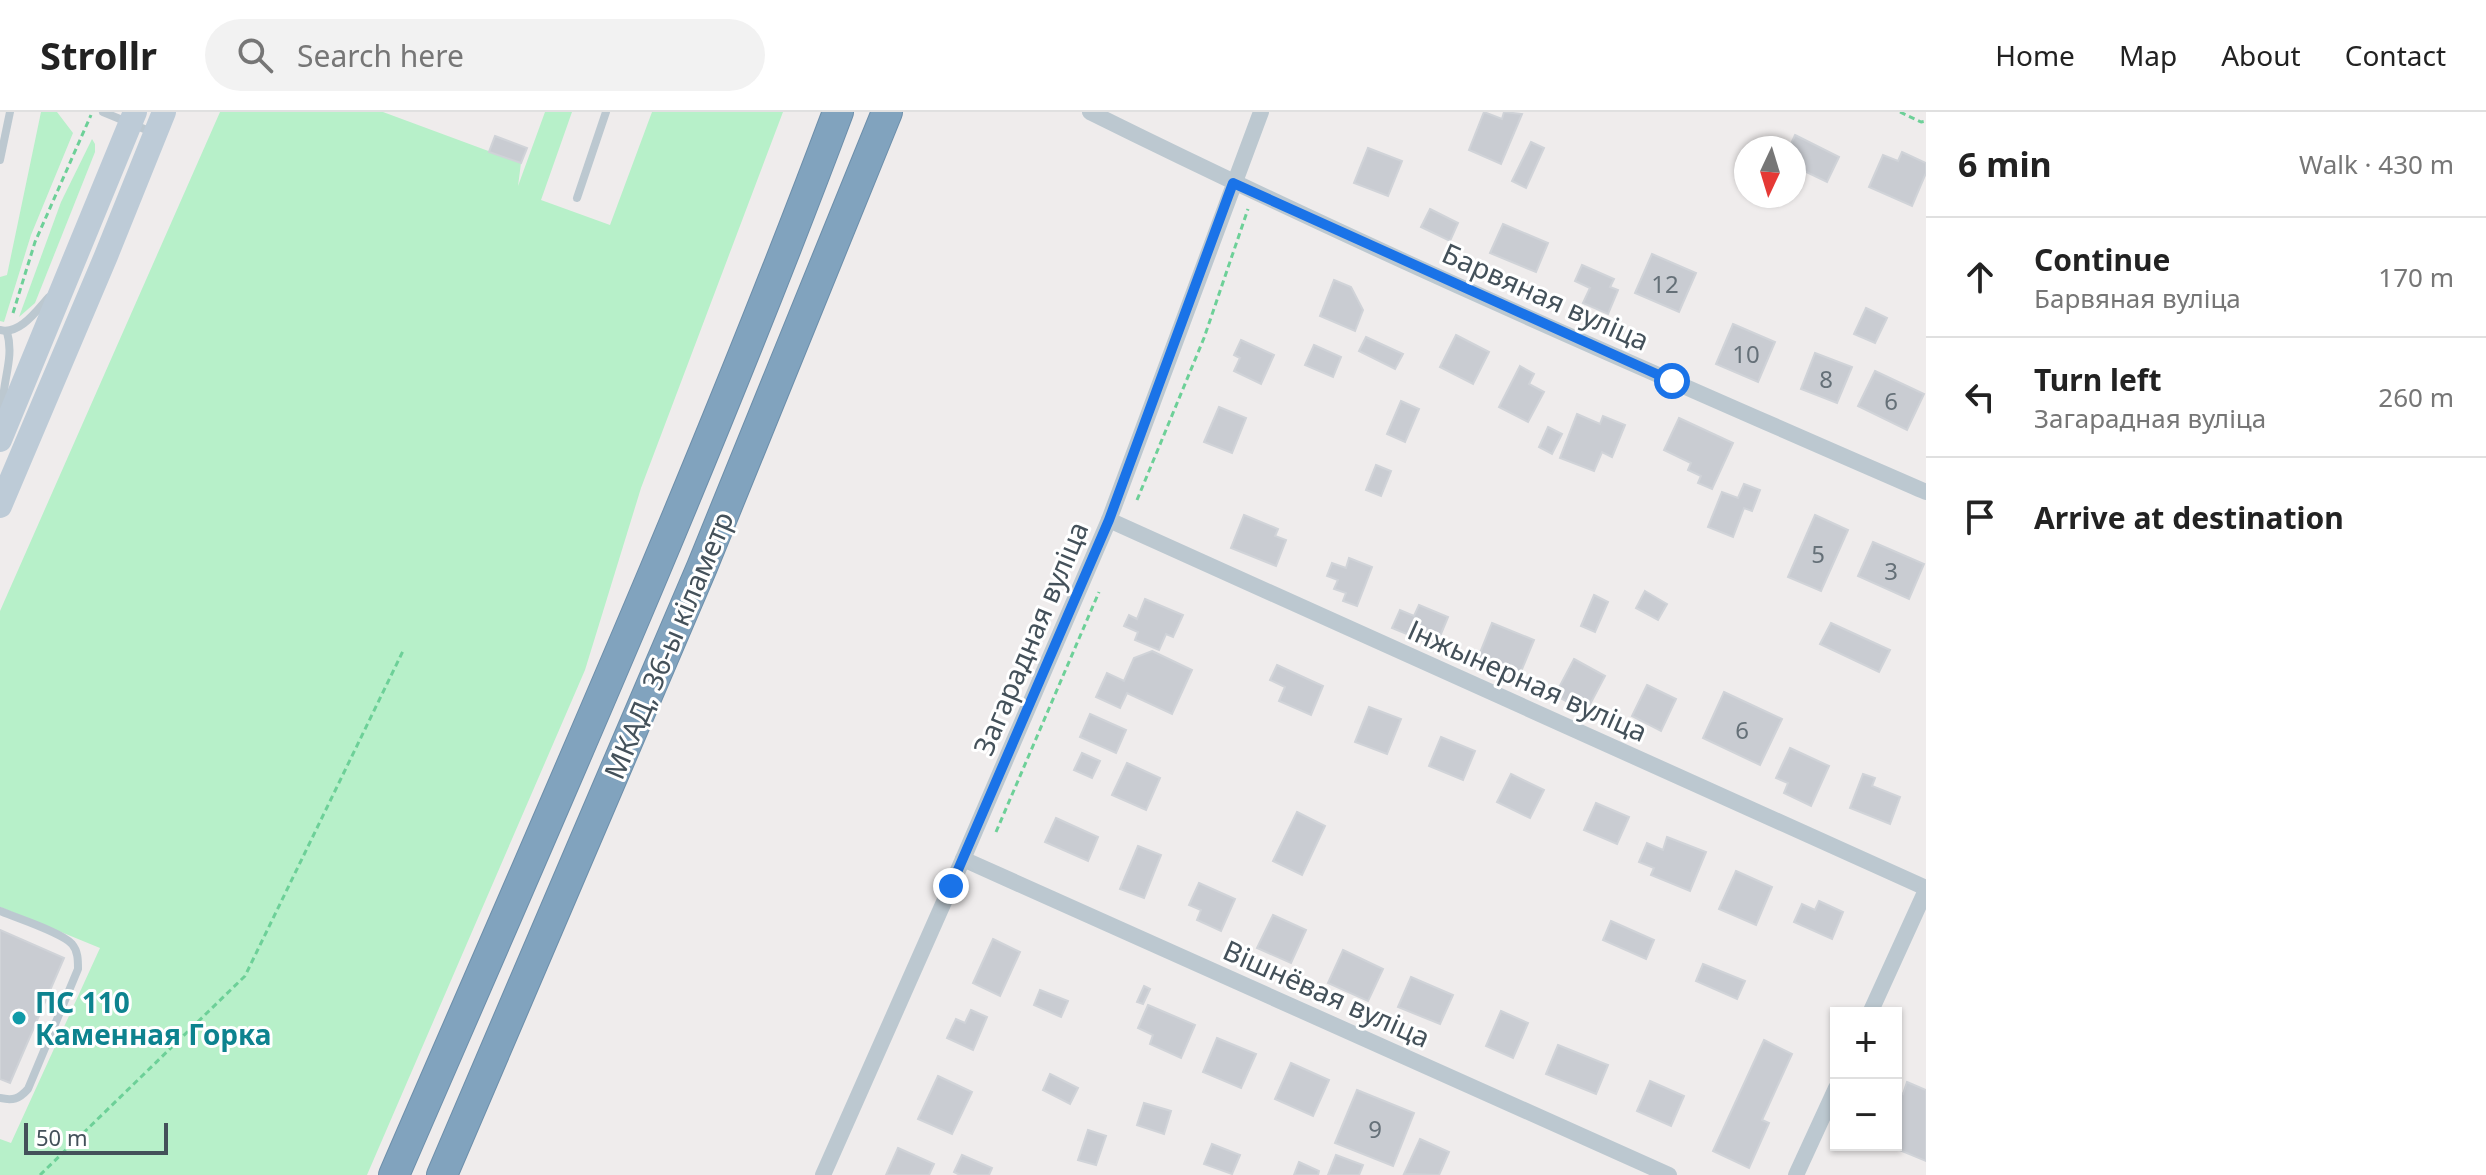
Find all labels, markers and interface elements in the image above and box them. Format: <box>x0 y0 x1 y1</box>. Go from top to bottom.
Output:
search box <box>205 19 765 91</box>
text: Strollr <box>40 29 157 81</box>
icon: search <box>233 33 277 77</box>
text: Search here <box>297 35 464 76</box>
text: Home <box>1995 36 2075 74</box>
text: Map <box>2119 36 2177 74</box>
text: About <box>2221 36 2301 74</box>
text: Contact <box>2345 36 2446 74</box>
north arrow <box>1734 136 1806 208</box>
text: 6 min <box>1958 141 2052 187</box>
text: Walk · 430 m <box>2299 146 2454 182</box>
street label: Барвяная вуліца <box>1437 233 1655 359</box>
text: Continue <box>2034 239 2170 280</box>
icon: ahead <box>1958 255 2002 299</box>
text: 170 m <box>2378 259 2454 295</box>
house number: 12 <box>1651 267 1679 300</box>
text: Барвяная вуліца <box>2034 280 2241 316</box>
house number: 10 <box>1732 337 1760 370</box>
text: Turn left <box>2034 359 2162 400</box>
house number: 8 <box>1819 362 1833 395</box>
route start <box>1654 363 1690 399</box>
icon: left <box>1958 375 2002 419</box>
text: 260 m <box>2378 379 2454 415</box>
house number: 6 <box>1884 384 1898 417</box>
text: Загарадная вуліца <box>2034 400 2266 436</box>
icon: arrive <box>1958 495 2002 539</box>
text: Arrive at destination <box>2034 497 2344 538</box>
street label: МКАД, 36-ы кіламетр <box>594 505 742 785</box>
street label: Загарадная вуліца <box>964 515 1096 761</box>
house number: 5 <box>1811 537 1825 570</box>
house number: 3 <box>1884 554 1898 587</box>
street label: Інжынерная вуліца <box>1402 610 1654 750</box>
house number: 6 <box>1735 713 1749 746</box>
route end <box>933 868 969 904</box>
street label: Вішнёвая вуліца <box>1218 930 1436 1056</box>
place label: ПС 110 Каменная Горка <box>35 983 271 1053</box>
map controls <box>1830 1007 1902 1151</box>
button: + <box>1830 1007 1902 1079</box>
marker: ПС 110 Каменная Горка <box>10 1009 28 1027</box>
button: − <box>1830 1079 1902 1151</box>
house number: 9 <box>1368 1112 1382 1145</box>
scale bar <box>24 1119 168 1155</box>
text: 50 m <box>36 1122 87 1152</box>

